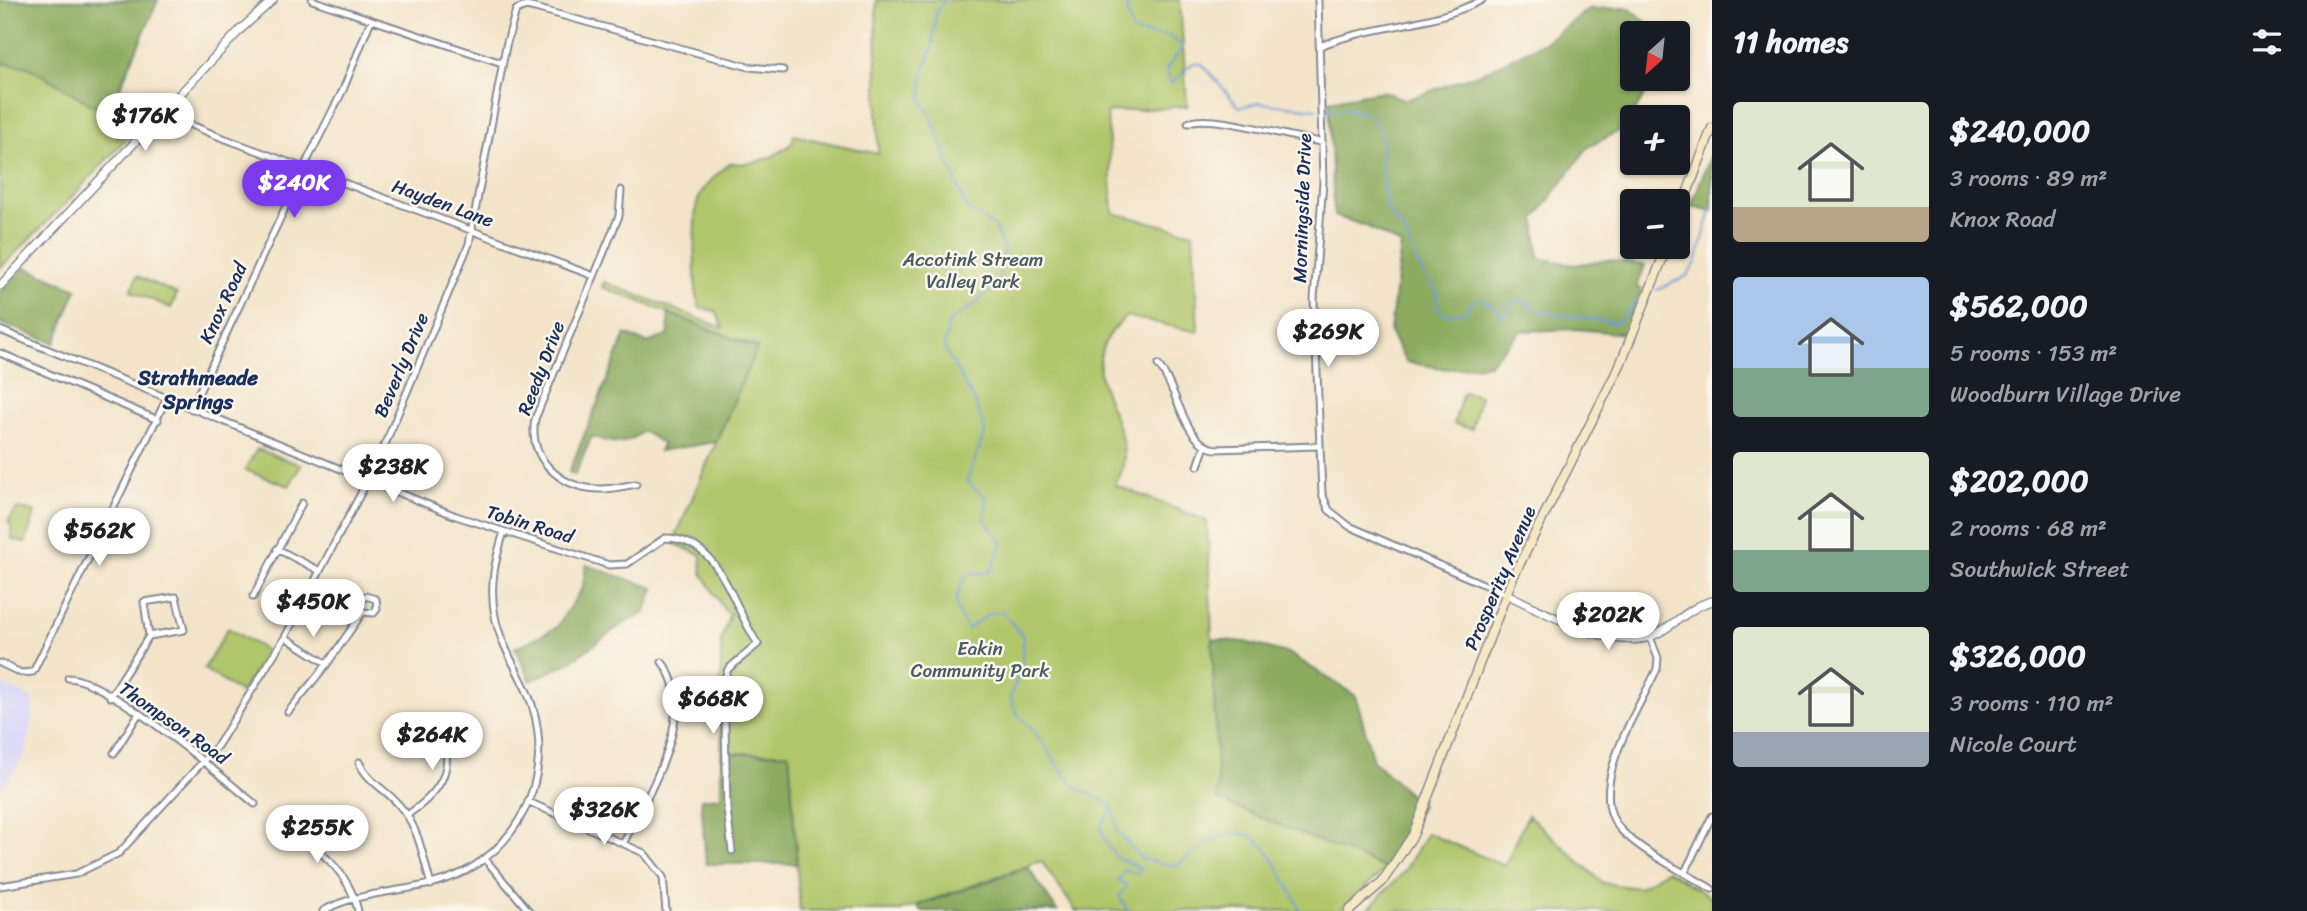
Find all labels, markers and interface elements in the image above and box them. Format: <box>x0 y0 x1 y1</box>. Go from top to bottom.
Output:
text: 11 homes <box>1733 15 1848 69</box>
north arrow <box>1620 21 1690 91</box>
map controls <box>1620 21 1690 259</box>
icon: filters <box>2248 23 2286 61</box>
pin: $176K <box>96 94 194 153</box>
text: $176K <box>112 95 178 136</box>
text: $240,000 <box>1950 104 2090 158</box>
button: + <box>1620 105 1690 175</box>
icon: home <box>1789 130 1873 214</box>
street label: Morningside Drive <box>1283 133 1321 283</box>
text: 3 rooms · 89 m² <box>1950 158 2107 199</box>
pin: $240K <box>245 160 343 220</box>
text: $240K <box>258 162 330 203</box>
street label: Hayden Lane <box>387 169 499 237</box>
button: − <box>1620 189 1690 259</box>
text: Knox Road <box>1950 199 2055 240</box>
park label: Accotink Stream Valley Park <box>902 243 1043 298</box>
street label: Knox Road <box>190 255 257 349</box>
text: $562,000 <box>1950 279 2088 333</box>
icon: home <box>1789 305 1873 389</box>
street label: Beverly Drive <box>364 307 438 423</box>
pin: $269K <box>1279 310 1377 369</box>
text: $269K <box>1293 311 1363 352</box>
street label: Reedy Drive <box>508 316 574 420</box>
text: 5 rooms · 153 m² <box>1950 333 2117 374</box>
district label: Strathmeade Springs <box>137 359 258 421</box>
text: Woodburn Village Drive <box>1950 374 2181 415</box>
pin: $238K <box>344 444 442 504</box>
text: $238K <box>358 446 428 487</box>
text: $202,000 <box>1950 454 2089 508</box>
icon: home <box>1789 480 1873 564</box>
street label: Tobin Road <box>482 495 580 553</box>
street label: Prosperity Avenue <box>1455 501 1545 655</box>
pin: $562K <box>50 508 148 568</box>
text: 2 rooms · 68 m² <box>1950 508 2107 549</box>
text: $562K <box>64 510 134 551</box>
text: Southwick Street <box>1950 549 2129 590</box>
pin: $450K <box>264 580 362 639</box>
text: $450K <box>277 581 349 622</box>
pin: $202K <box>1559 592 1657 652</box>
text: $202K <box>1573 594 1643 635</box>
text: $326,000 <box>1950 629 2086 683</box>
park label: Eakin Community Park <box>911 632 1050 687</box>
icon: home <box>1789 655 1873 739</box>
street label: Thompson Road <box>112 673 238 775</box>
pin: $668K <box>664 676 762 736</box>
text: $668K <box>678 678 748 719</box>
text: 3 rooms · 110 m² <box>1950 683 2114 724</box>
pin: $264K <box>383 712 481 772</box>
text: $264K <box>397 714 467 755</box>
text: Nicole Court <box>1950 724 2077 765</box>
pin: $326K <box>555 788 653 847</box>
text: $326K <box>570 789 638 830</box>
pin: $255K <box>268 806 366 865</box>
text: $255K <box>282 807 352 848</box>

